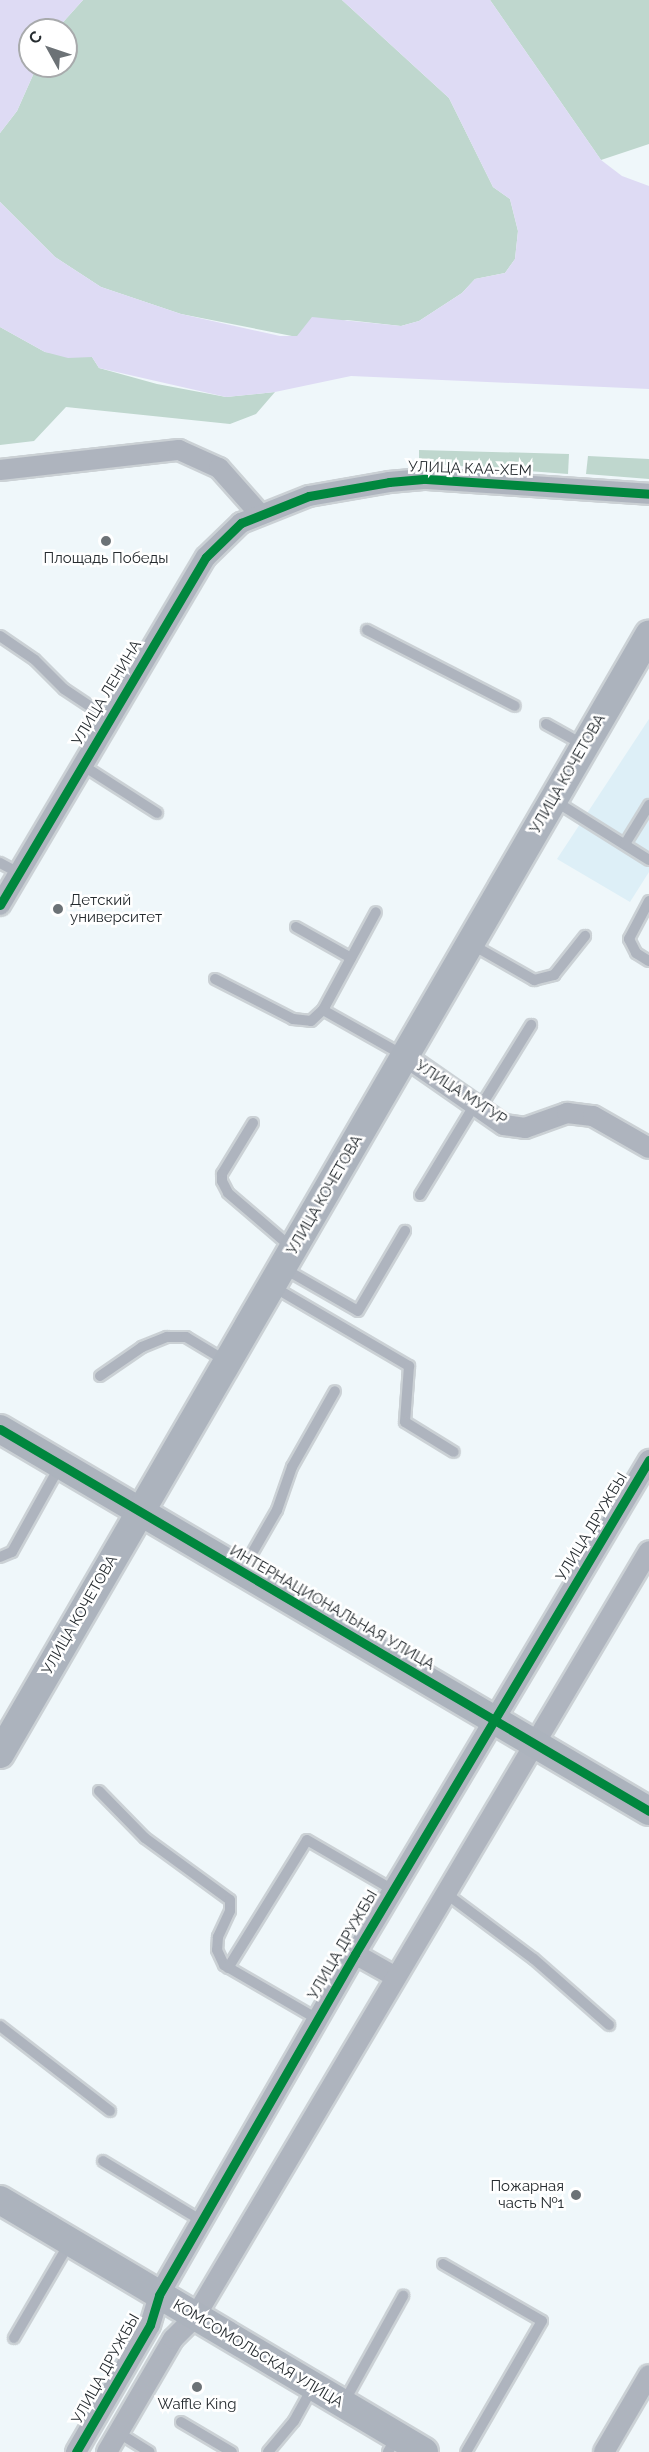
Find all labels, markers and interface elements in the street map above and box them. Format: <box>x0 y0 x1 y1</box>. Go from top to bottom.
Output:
north arrow <box>18 18 78 78</box>
text: С <box>25 27 46 48</box>
street label: УЛИЦА КАА-ХЕМ <box>408 458 532 480</box>
marker: Площадь Победы <box>99 534 113 548</box>
place label: Площадь Победы <box>44 550 168 568</box>
street label: УЛИЦА ЛЕНИНА <box>68 637 146 749</box>
street label: УЛИЦА КОЧЕТОВА <box>526 711 610 837</box>
place label: Детский университет <box>70 891 162 926</box>
marker: Детский университет <box>51 902 65 916</box>
street label: УЛИЦА МУГУР <box>412 1057 510 1129</box>
street label: УЛИЦА КОЧЕТОВА <box>283 1132 367 1258</box>
street label: УЛИЦА ДРУЖБЫ <box>552 1469 632 1585</box>
street label: ИНТЕРНАЦИОНАЛЬНАЯ УЛИЦА <box>226 1542 438 1674</box>
street label: УЛИЦА КОЧЕТОВА <box>38 1552 122 1678</box>
street label: УЛИЦА ДРУЖБЫ <box>304 1887 382 2003</box>
place label: Пожарная часть №1 <box>490 2177 564 2212</box>
marker: Пожарная часть №1 <box>569 2188 583 2202</box>
street label: КОМСОМОЛЬСКАЯ УЛИЦА <box>170 2296 346 2412</box>
street label: УЛИЦА ДРУЖБЫ <box>68 2311 144 2427</box>
marker: Waffle King <box>190 2380 204 2394</box>
place label: Waffle King <box>158 2396 236 2414</box>

